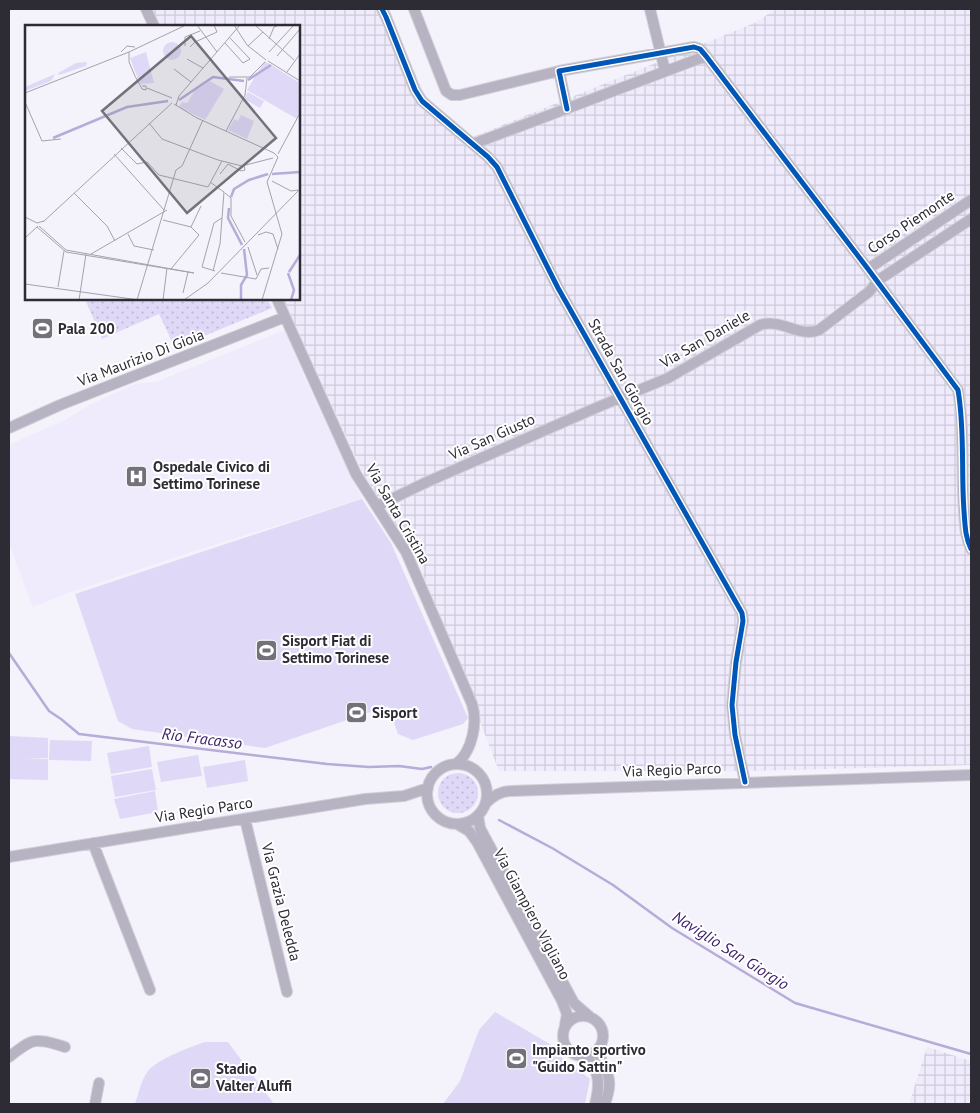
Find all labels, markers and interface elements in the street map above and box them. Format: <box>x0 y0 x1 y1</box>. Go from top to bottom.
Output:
inset map <box>25 25 300 300</box>
street label: Corso Piemonte <box>864 186 958 258</box>
street label: Via San Daniele <box>656 305 753 372</box>
street label: Strada San Giorgio <box>584 315 659 428</box>
sports icon: Pala 200 <box>30 317 54 341</box>
place label: Pala 200 <box>58 319 115 338</box>
street label: Via Maurizio Di Gioia <box>74 325 207 391</box>
street label: Via San Giusto <box>445 409 538 464</box>
place label: Ospedale Civico di Settimo Torinese <box>153 457 270 493</box>
street label: Via Santa Cristina <box>362 459 435 567</box>
hospital icon: Ospedale Civico di Settimo Torinese <box>125 464 149 488</box>
place label: Sisport Fiat di Settimo Torinese <box>282 631 389 667</box>
sports icon: Sisport Fiat di Settimo Torinese <box>254 638 278 662</box>
sports icon: Sisport <box>344 701 368 725</box>
place label: Sisport <box>372 703 418 722</box>
water label: Rio Fracasso <box>161 723 243 753</box>
street label: Via Regio Parco <box>621 758 722 781</box>
street label: Via Regio Parco <box>153 792 254 827</box>
street label: Via Grazia Deledda <box>257 840 305 963</box>
street label: Via Giampiero Vigliano <box>489 844 575 983</box>
water label: Naviglio San Giorgio <box>669 906 793 994</box>
place label: Impianto sportivo "Guido Sattin" <box>532 1040 646 1076</box>
sports icon: Impianto sportivo "Guido Sattin" <box>504 1047 528 1071</box>
place label: Stadio Valter Aluffi <box>215 1059 292 1095</box>
sports icon: Stadio Valter Aluffi <box>188 1066 212 1090</box>

